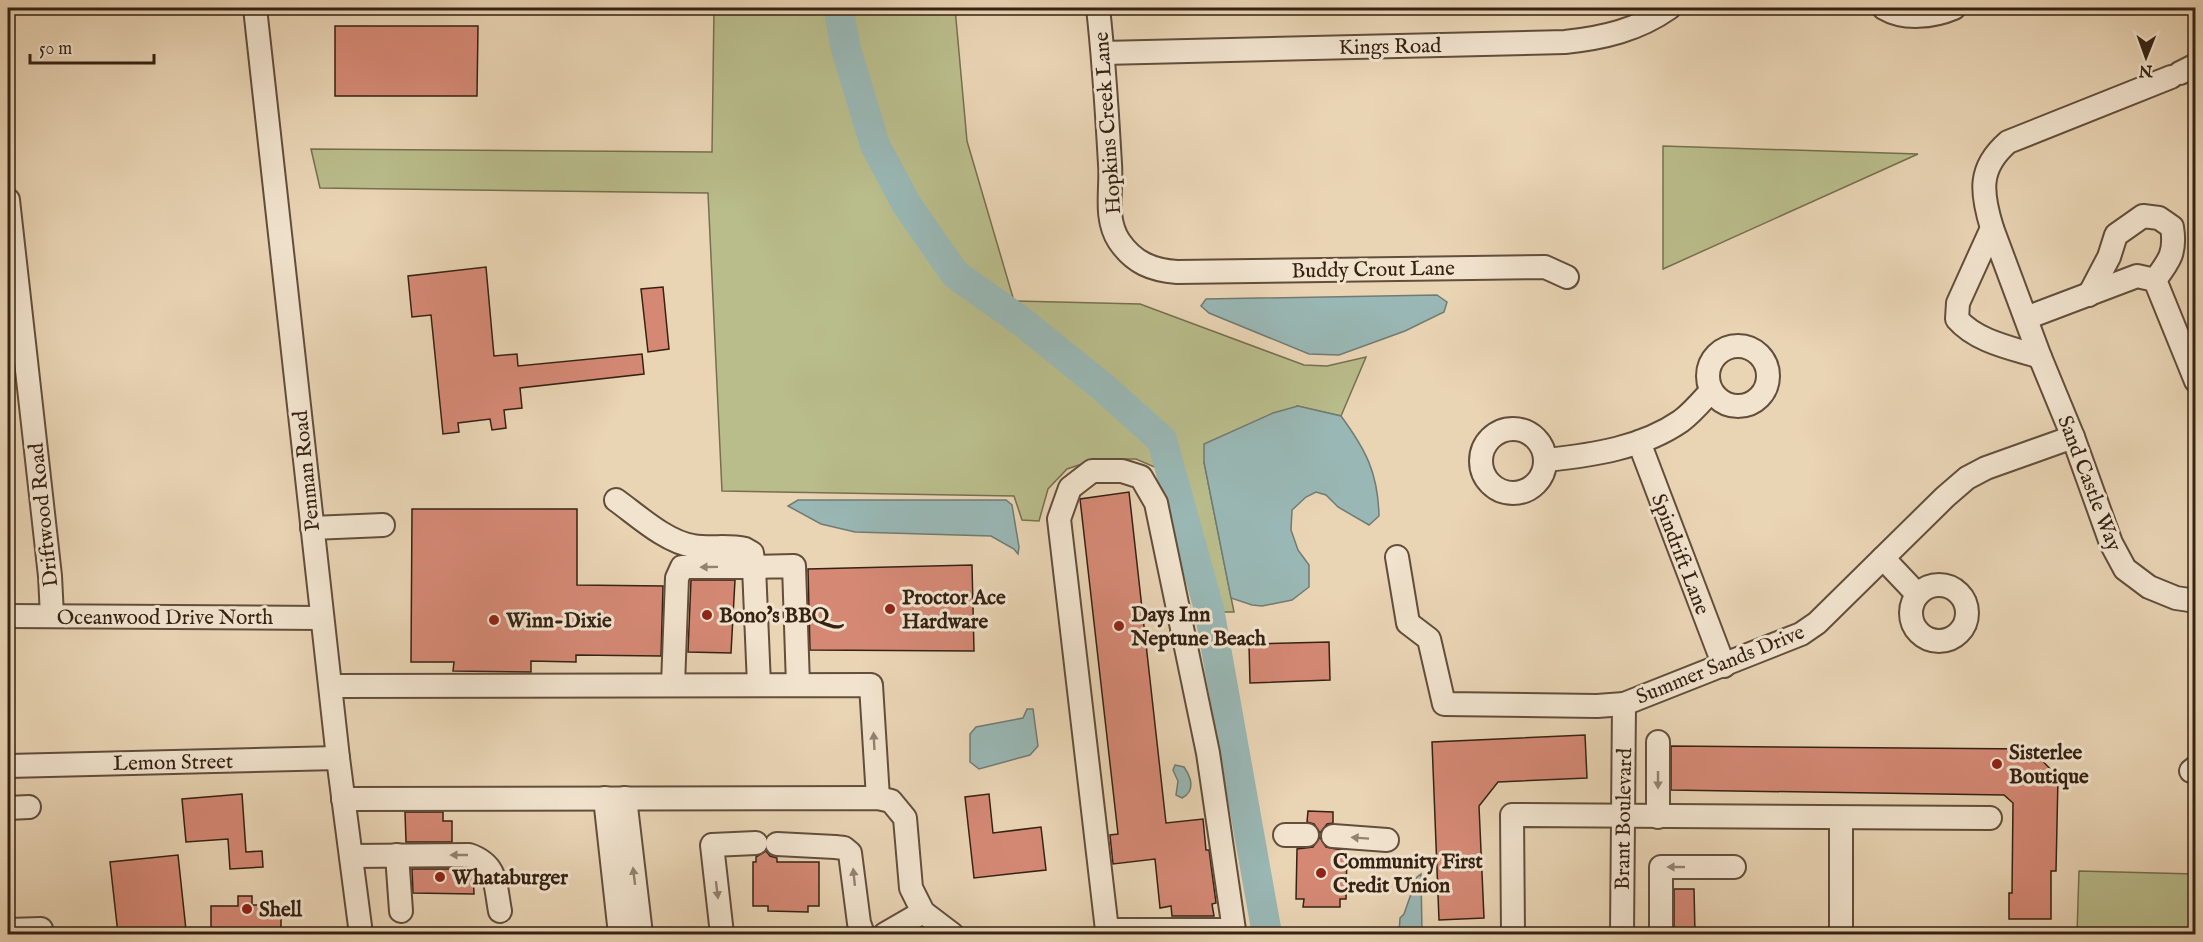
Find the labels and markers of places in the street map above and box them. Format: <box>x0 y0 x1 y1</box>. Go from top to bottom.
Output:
place label: Proctor Ace Hardware <box>902 585 1006 636</box>
marker: Proctor Ace Hardware <box>883 602 897 616</box>
place label: Days Inn Neptune Beach <box>1130 602 1267 653</box>
place label: Bono's BBQ <box>719 603 845 630</box>
place label: Winn-Dixie <box>505 608 612 635</box>
marker: Bono's BBQ <box>700 608 714 622</box>
marker: Winn-Dixie <box>487 613 501 627</box>
marker: Days Inn Neptune Beach <box>1112 619 1126 633</box>
place label: Sisterlee Boutique <box>2009 740 2089 791</box>
marker: Sisterlee Boutique <box>1990 757 2004 771</box>
place label: Community First Credit Union <box>1333 849 1483 900</box>
place label: Whataburger <box>451 865 568 892</box>
marker: Community First Credit Union <box>1314 866 1328 880</box>
marker: Whataburger <box>433 870 447 884</box>
place label: Shell <box>259 897 303 924</box>
marker: Shell <box>240 902 254 916</box>

